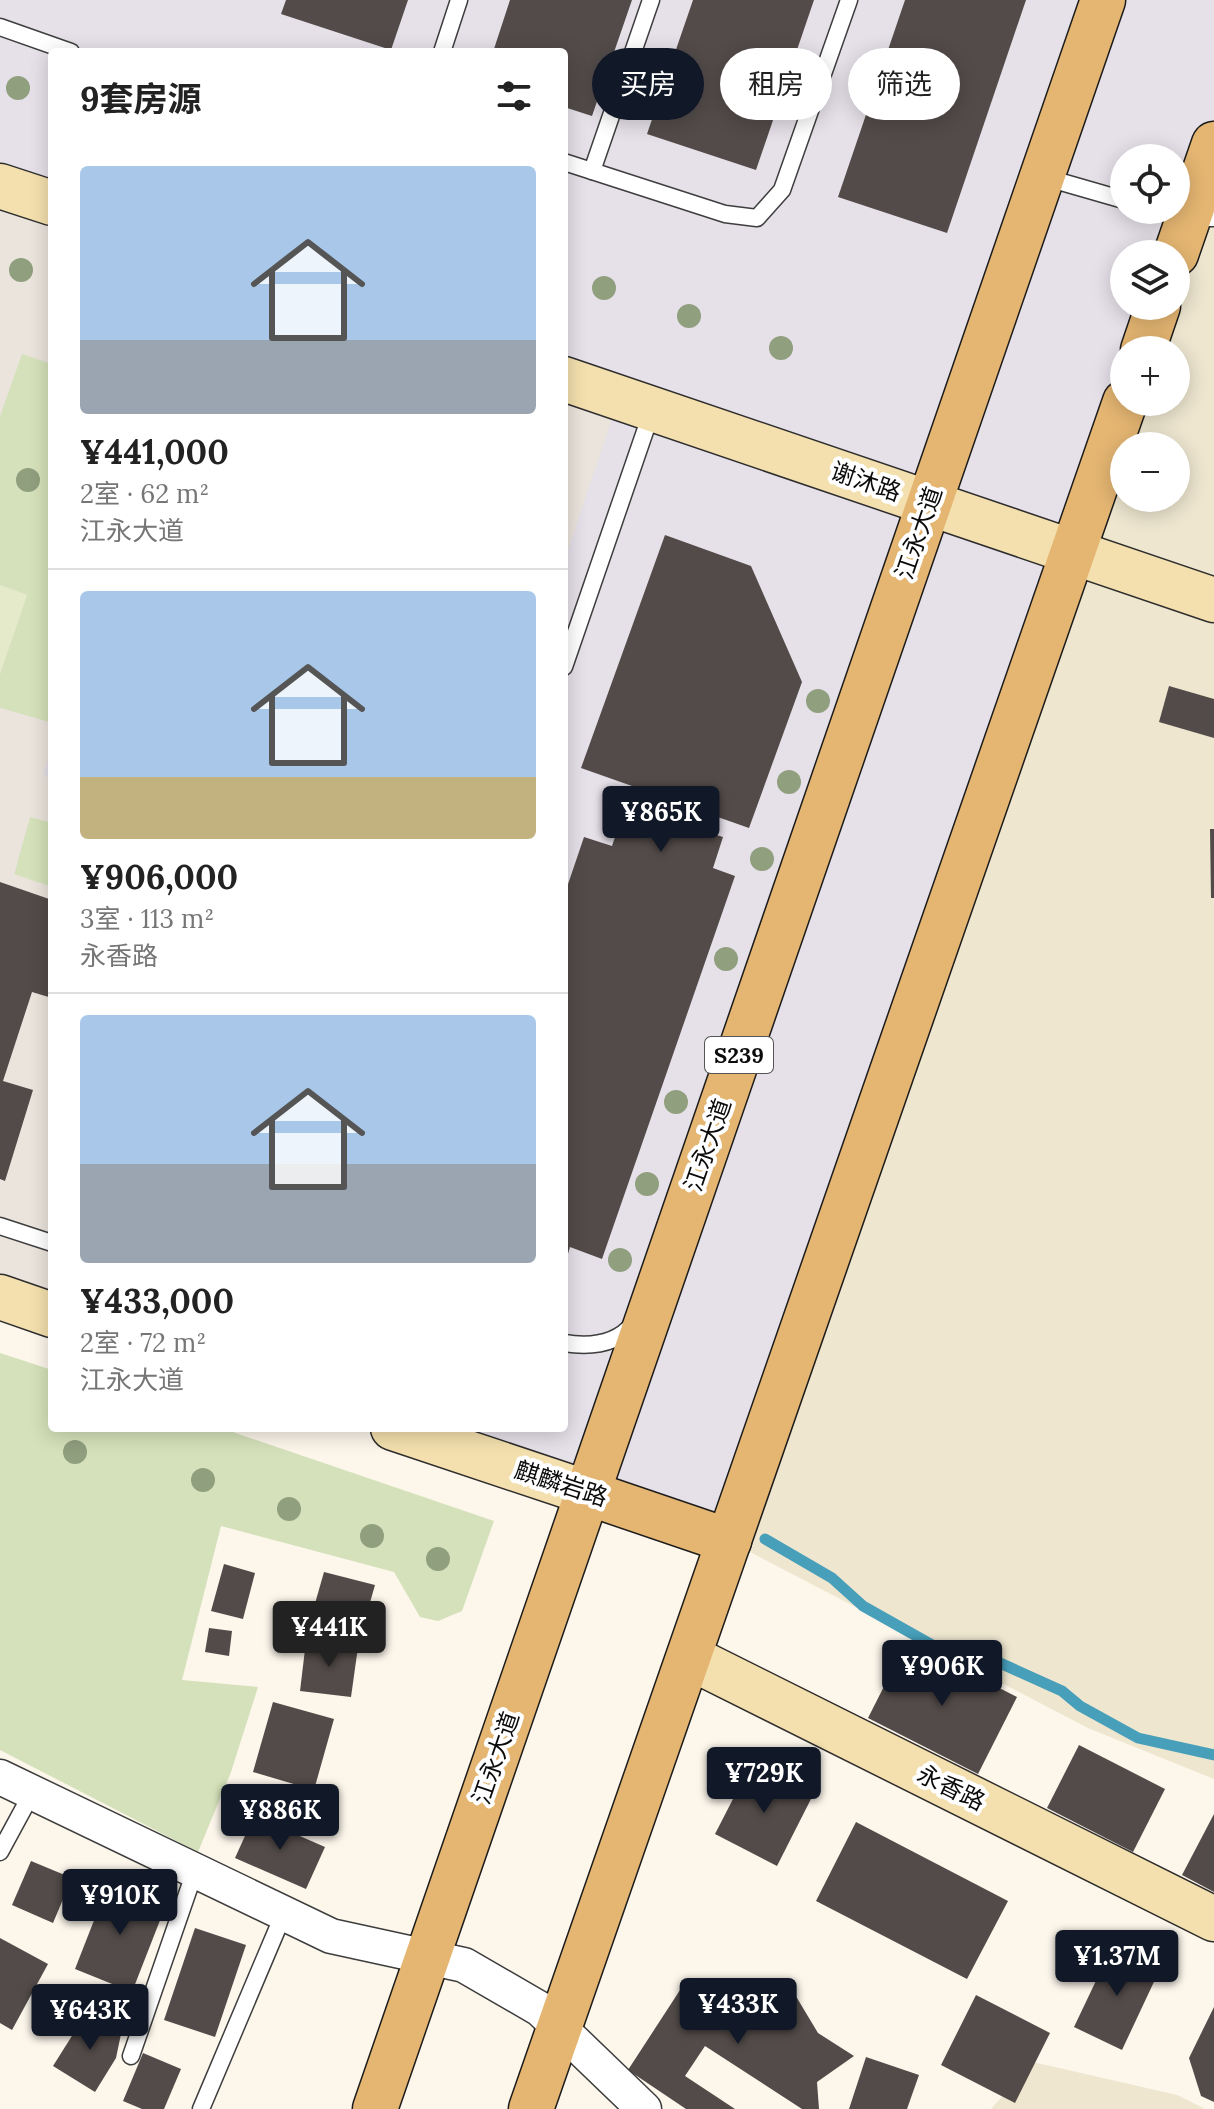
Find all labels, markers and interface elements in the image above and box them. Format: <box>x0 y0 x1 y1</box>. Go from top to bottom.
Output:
chip: 买房 <box>592 48 704 120</box>
chip: 租房 <box>720 48 832 120</box>
chip: 筛选 <box>848 48 960 120</box>
icon: filters <box>492 74 536 118</box>
text: 9套房源 <box>80 77 202 120</box>
map controls <box>1110 144 1190 512</box>
button: locate <box>1110 144 1190 224</box>
icon: home <box>236 218 380 362</box>
button: layers <box>1110 240 1190 320</box>
button: + <box>1110 336 1190 416</box>
text: ¥441,000 <box>80 430 229 473</box>
button: − <box>1110 432 1190 512</box>
street label: 谢沐路 <box>827 455 905 508</box>
text: 2室 · 62 m² <box>80 477 209 510</box>
street label: 江永大道 <box>888 482 949 583</box>
text: 江永大道 <box>80 514 184 547</box>
icon: home <box>236 643 380 787</box>
pin: ¥865K <box>605 786 717 854</box>
text: ¥865K <box>620 795 702 828</box>
text: ¥906,000 <box>80 855 238 898</box>
text: 3室 · 113 m² <box>80 902 214 935</box>
text: 永香路 <box>80 939 158 972</box>
road number: S239 <box>705 1037 773 1073</box>
icon: home <box>236 1067 380 1211</box>
street label: 江永大道 <box>677 1094 738 1195</box>
text: ¥433,000 <box>80 1279 234 1322</box>
text: 2室 · 72 m² <box>80 1326 206 1359</box>
text: 江永大道 <box>80 1363 184 1396</box>
street label: 麒麟岩路 <box>511 1454 612 1513</box>
pin: ¥441K <box>273 1601 385 1669</box>
text: ¥441K <box>291 1610 367 1643</box>
pin: ¥906K <box>886 1640 998 1708</box>
text: ¥906K <box>900 1649 984 1682</box>
street label: 江永大道 <box>465 1707 526 1808</box>
pin: ¥729K <box>708 1747 820 1815</box>
text: ¥729K <box>725 1756 803 1789</box>
street label: 永香路 <box>912 1758 990 1817</box>
pin: ¥886K <box>224 1784 336 1852</box>
text: ¥886K <box>239 1793 321 1826</box>
pin: ¥910K <box>64 1869 176 1937</box>
text: ¥910K <box>80 1878 160 1911</box>
pin: ¥1.37M <box>1052 1930 1182 1998</box>
text: ¥1.37M <box>1073 1939 1161 1972</box>
pin: ¥433K <box>682 1978 794 2046</box>
pin: ¥643K <box>34 1984 146 2052</box>
text: ¥433K <box>698 1987 778 2020</box>
text: ¥643K <box>49 1993 131 2026</box>

